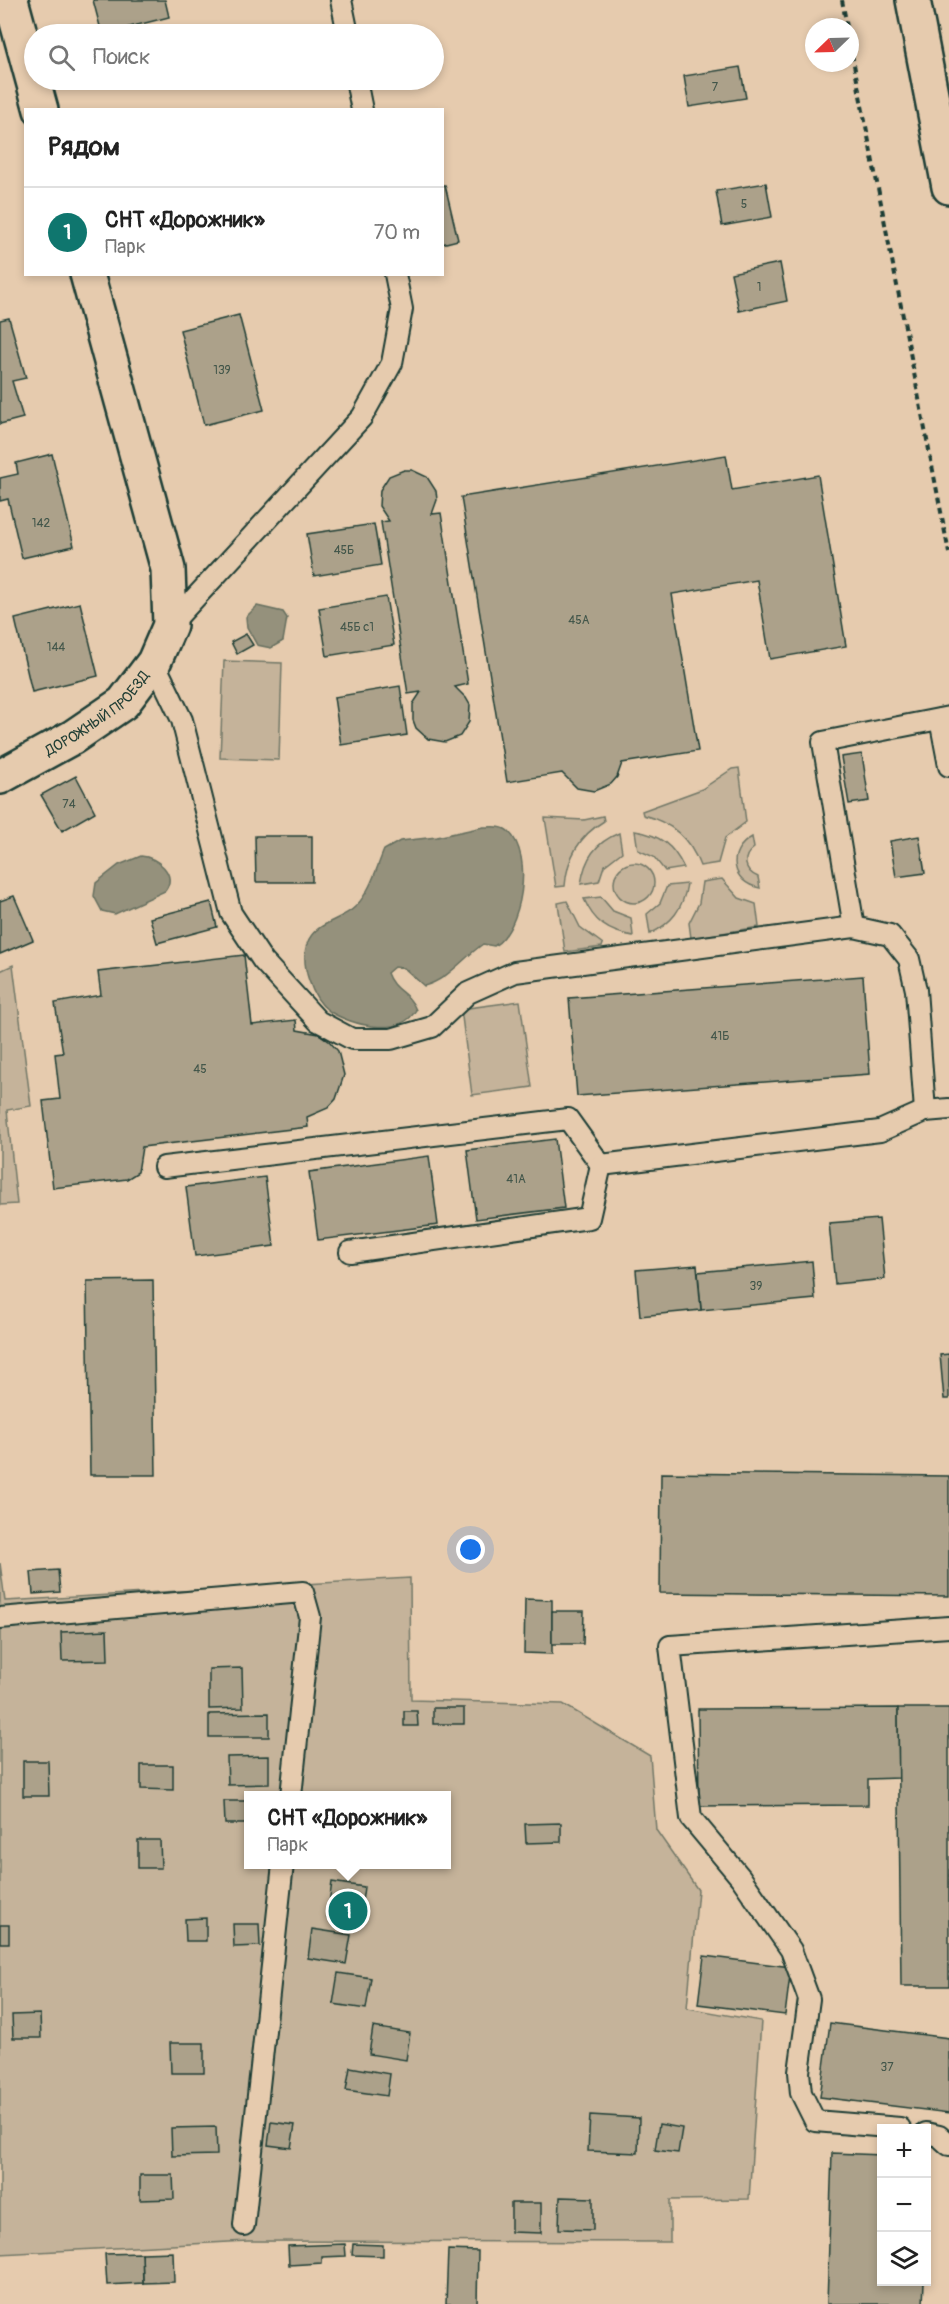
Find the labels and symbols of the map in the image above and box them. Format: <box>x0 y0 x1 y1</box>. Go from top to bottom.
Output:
north arrow <box>805 18 859 72</box>
house number: 7 <box>712 80 719 95</box>
house number: 5 <box>741 197 747 212</box>
house number: 1 <box>757 280 761 295</box>
house number: 139 <box>213 363 231 378</box>
house number: 142 <box>32 516 50 531</box>
house number: 45Б <box>334 543 354 558</box>
house number: 45А <box>568 613 590 628</box>
house number: 45Б с1 <box>340 620 374 635</box>
house number: 144 <box>47 640 65 655</box>
street label: ДОРОЖНЫЙ ПРОЕЗД <box>41 667 154 761</box>
house number: 74 <box>62 797 76 812</box>
house number: 41Б <box>711 1029 729 1044</box>
house number: 45 <box>193 1062 207 1077</box>
house number: 41А <box>506 1172 526 1187</box>
house number: 39 <box>750 1279 762 1294</box>
your location <box>456 1535 485 1564</box>
pin: 1 <box>328 1888 368 1934</box>
house number: 37 <box>880 2060 894 2075</box>

